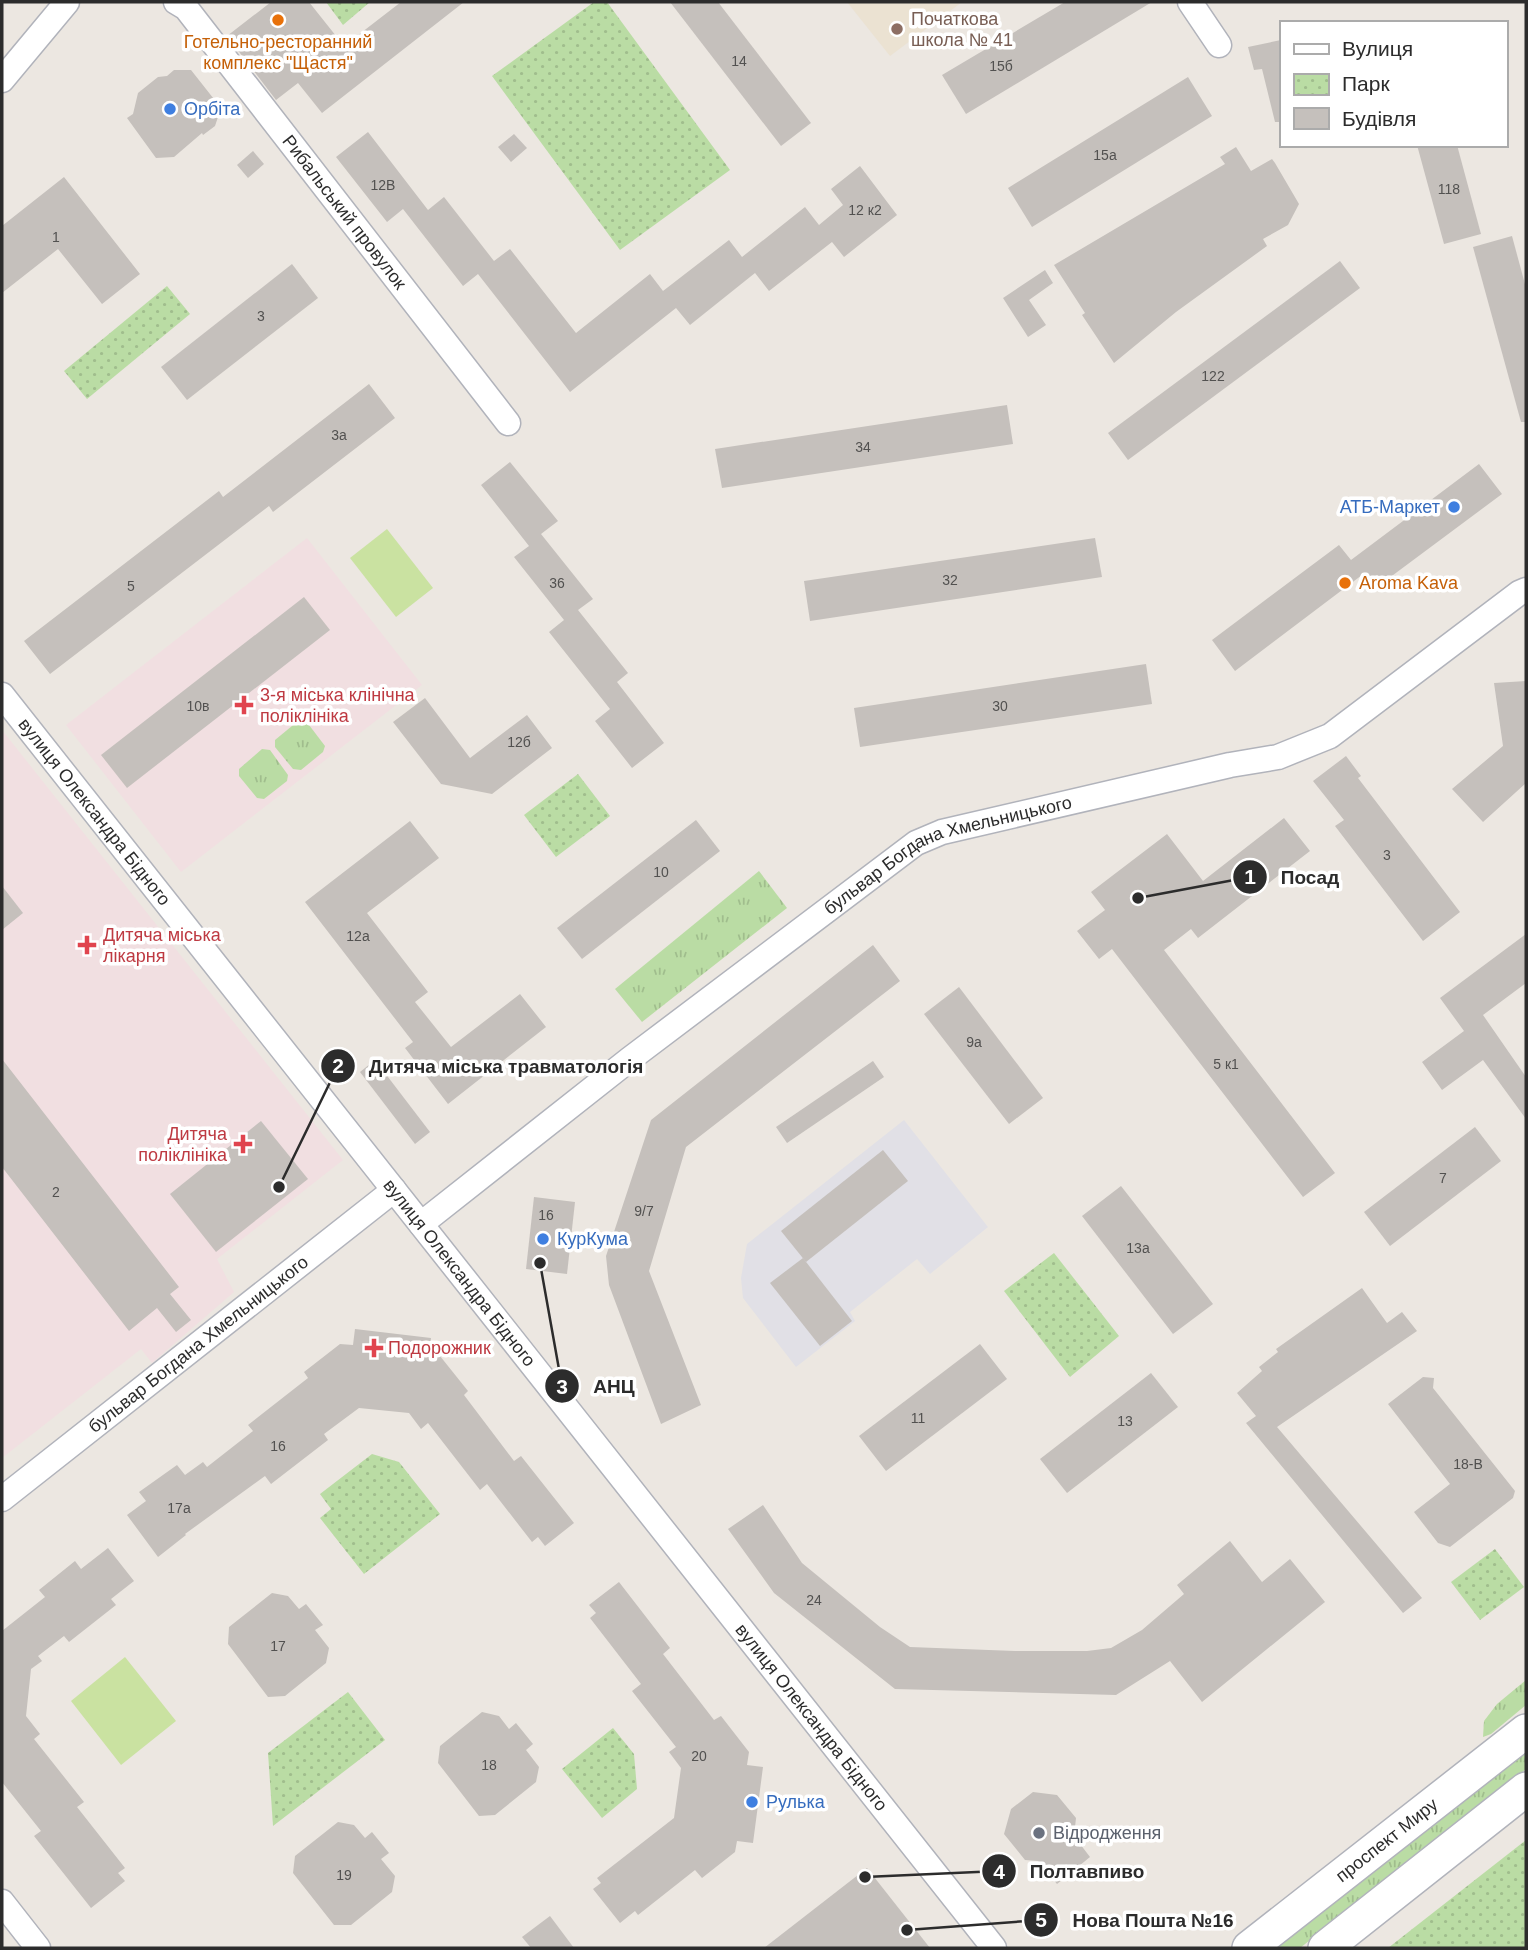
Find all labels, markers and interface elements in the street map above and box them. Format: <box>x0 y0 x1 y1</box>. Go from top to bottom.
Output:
place label: Початкова школа № 41 <box>911 9 1013 50</box>
marker: Готельно-ресторанний комплекс "Щастя" <box>270 12 286 28</box>
marker: Початкова школа № 41 <box>889 21 905 37</box>
legend <box>1280 21 1507 147</box>
place label: Готельно-ресторанний комплекс "Щастя" <box>184 32 372 73</box>
text: Вулиця <box>1342 37 1413 60</box>
house number: 14 <box>731 53 747 69</box>
house number: 15б <box>989 58 1013 74</box>
text: Парк <box>1342 72 1390 95</box>
place label: Орбіта <box>184 99 241 119</box>
marker: Орбіта <box>162 101 178 117</box>
text: Будівля <box>1342 107 1416 130</box>
street label: Рибальський провулок <box>278 131 410 293</box>
house number: 15а <box>1093 147 1117 163</box>
house number: 12В <box>371 177 395 193</box>
house number: 118 <box>1438 181 1460 197</box>
house number: 12 к2 <box>848 202 882 218</box>
house number: 1 <box>52 229 60 245</box>
house number: 3 <box>257 308 265 324</box>
house number: 122 <box>1201 368 1225 384</box>
house number: 3а <box>331 427 347 443</box>
house number: 34 <box>855 439 871 455</box>
place label: АТБ-Маркет <box>1340 497 1440 517</box>
marker: АТБ-Маркет <box>1446 499 1462 515</box>
house number: 32 <box>942 572 958 588</box>
place label: Aroma Kava <box>1359 573 1459 593</box>
house number: 36 <box>549 575 565 591</box>
marker: Aroma Kava <box>1337 575 1353 591</box>
house number: 5 <box>127 578 135 594</box>
place label: 3-я міська клінічна поліклініка <box>260 685 416 726</box>
marker: 3-я міська клінічна поліклініка <box>234 695 254 715</box>
house number: 10в <box>186 698 210 714</box>
house number: 30 <box>992 698 1008 714</box>
street label: вулиця Олександра Бідного <box>14 714 175 909</box>
house number: 12б <box>507 734 531 750</box>
street label: бульвар Богдана Хмельницького <box>820 792 1074 919</box>
house number: 3 <box>1383 847 1391 863</box>
callout: Посад <box>1232 857 1353 897</box>
house number: 10 <box>653 864 669 880</box>
text: 1 <box>1244 865 1256 888</box>
text: Посад <box>1281 867 1339 888</box>
place label: Дитяча міська лікарня <box>103 925 222 966</box>
house number: 12а <box>346 928 370 944</box>
marker: Дитяча міська лікарня <box>77 935 97 955</box>
house number: 9а <box>966 1034 982 1050</box>
callout: Дитяча міська травматологія <box>320 1046 658 1086</box>
text: 2 <box>332 1054 344 1077</box>
text: Дитяча міська травматологія <box>369 1056 643 1077</box>
house number: 5 к1 <box>1213 1056 1239 1072</box>
place label: Дитяча поліклініка <box>138 1124 228 1165</box>
marker: Дитяча поліклініка <box>233 1134 253 1154</box>
house number: 7 <box>1439 1170 1447 1186</box>
street label: вулиця Олександра Бідного <box>379 1175 540 1370</box>
house number: 2 <box>52 1184 60 1200</box>
house number: 9/7 <box>634 1203 654 1219</box>
house number: 16 <box>538 1207 554 1223</box>
place label: КурКума <box>557 1229 629 1249</box>
marker: КурКума <box>535 1231 551 1247</box>
house number: 13а <box>1126 1240 1150 1256</box>
street label: бульвар Богдана Хмельницького <box>85 1252 312 1437</box>
place label: Подорожник <box>388 1338 491 1358</box>
marker: Подорожник <box>366 1340 382 1356</box>
callout: АНЦ <box>545 1366 649 1406</box>
text: 3 <box>556 1375 568 1398</box>
text: АНЦ <box>593 1376 635 1397</box>
house number: 11 <box>911 1410 925 1426</box>
house number: 13 <box>1117 1413 1133 1429</box>
house number: 16 <box>270 1438 286 1454</box>
house number: 18-В <box>1453 1456 1483 1472</box>
house number: 17а <box>167 1500 191 1516</box>
house number: 24 <box>806 1592 822 1608</box>
street label: вулиця Олександра Бідного <box>731 1620 892 1815</box>
house number: 17 <box>270 1638 286 1654</box>
house number: 20 <box>691 1748 707 1764</box>
house number: 18 <box>481 1757 497 1773</box>
place label: Рулька <box>766 1792 826 1812</box>
marker: Рулька <box>744 1794 760 1810</box>
street label: проспект Миру <box>1332 1794 1442 1886</box>
place label: Відродження <box>1053 1823 1161 1843</box>
marker: Відродження <box>1031 1825 1047 1841</box>
callout: Полтавпиво <box>981 1851 1159 1891</box>
text: 4 <box>993 1860 1005 1883</box>
text: Полтавпиво <box>1030 1861 1144 1882</box>
house number: 19 <box>336 1867 352 1883</box>
callout: Нова Пошта №16 <box>1024 1900 1248 1940</box>
text: 5 <box>1035 1908 1047 1931</box>
text: Нова Пошта №16 <box>1072 1910 1234 1931</box>

